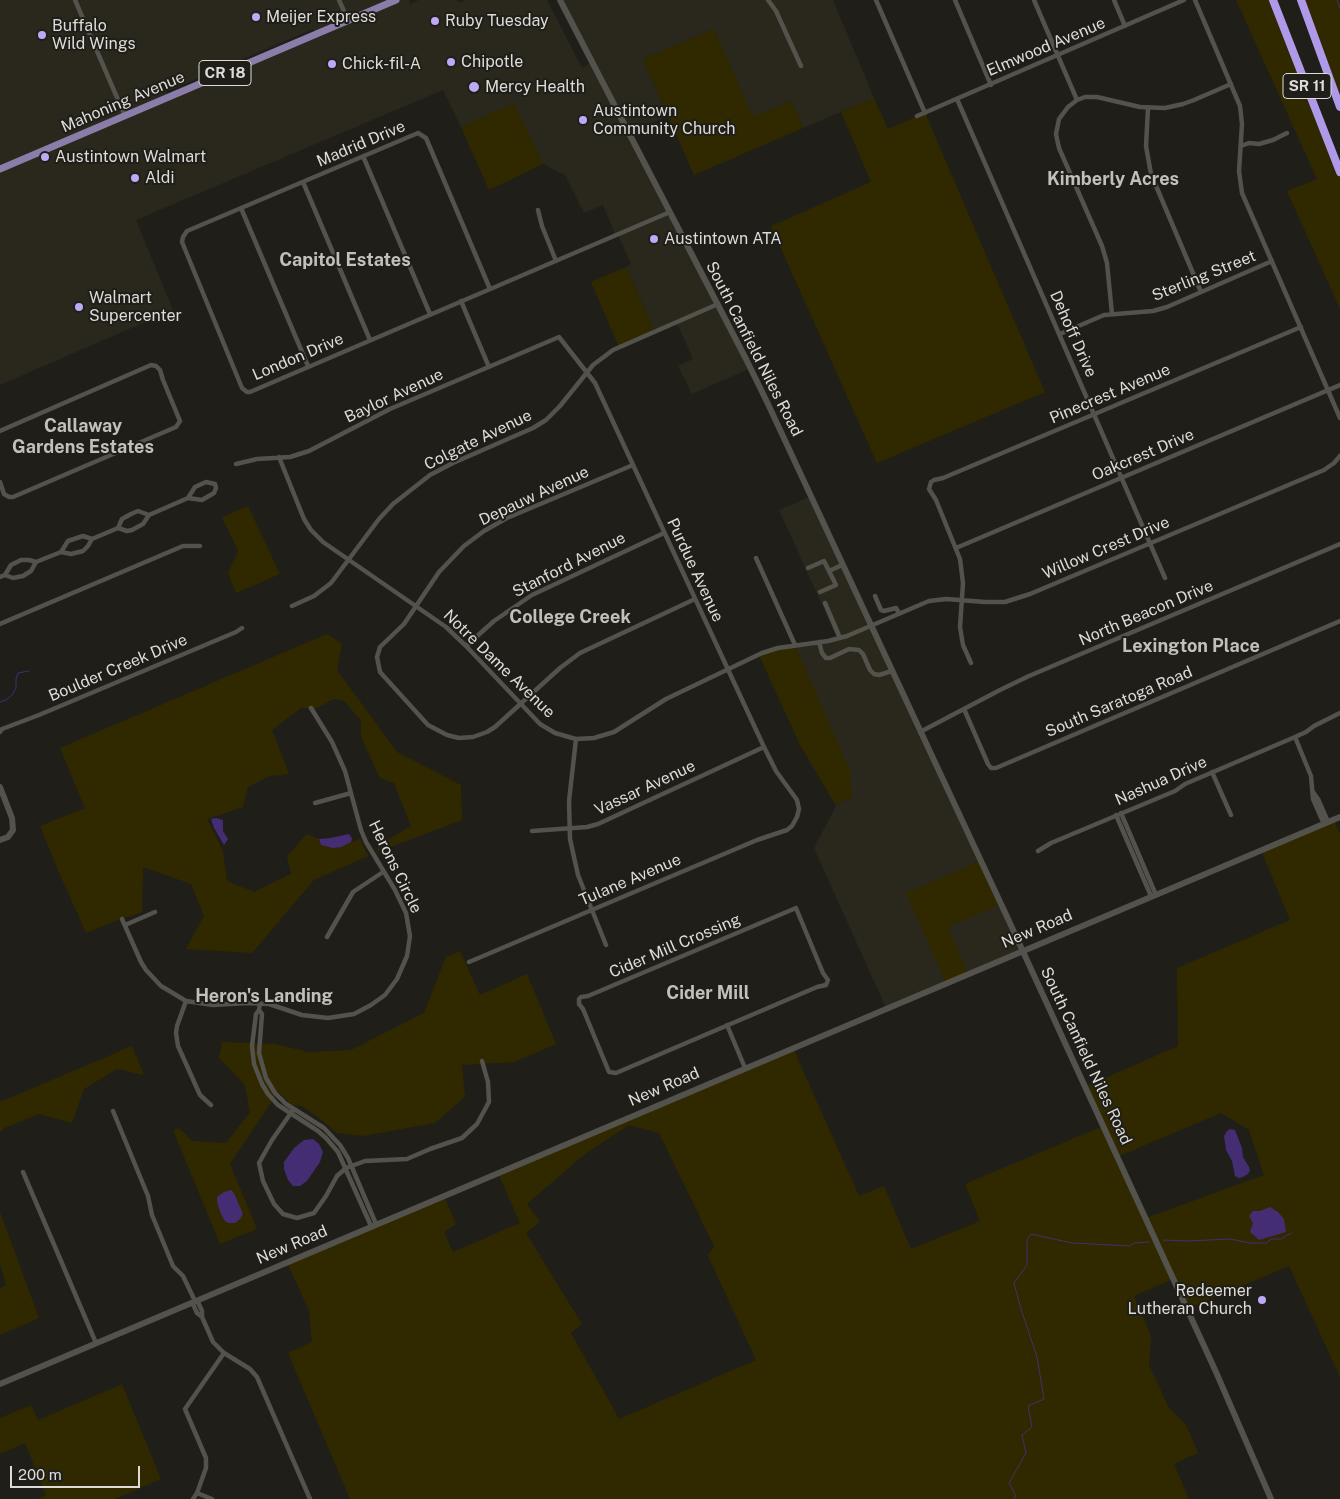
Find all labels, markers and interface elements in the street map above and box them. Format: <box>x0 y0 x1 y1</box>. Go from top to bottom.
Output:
place label: Meijer Express <box>266 7 376 27</box>
marker: Meijer Express <box>250 11 262 23</box>
place label: Ruby Tuesday <box>445 11 549 31</box>
street label: Elmwood Avenue <box>984 13 1108 81</box>
marker: Ruby Tuesday <box>429 15 441 27</box>
place label: Buffalo Wild Wings <box>52 16 136 54</box>
marker: Buffalo Wild Wings <box>36 29 48 41</box>
place label: Chipotle <box>461 52 523 72</box>
place label: Chick-fil-A <box>342 54 421 74</box>
marker: Chipotle <box>445 56 457 68</box>
marker: Chick-fil-A <box>326 58 338 70</box>
road number: CR 18 <box>199 60 251 86</box>
street label: Mahoning Avenue <box>58 67 188 137</box>
road number: SR 11 <box>1283 74 1331 98</box>
place label: Mercy Health <box>485 77 585 97</box>
marker: Mercy Health <box>467 80 481 94</box>
place label: Austintown Community Church <box>593 101 736 139</box>
marker: Austintown Community Church <box>577 114 589 126</box>
street label: Madrid Drive <box>314 117 408 171</box>
place label: Austintown Walmart <box>55 147 206 167</box>
marker: Austintown Walmart <box>39 151 51 163</box>
place label: Aldi <box>145 168 174 188</box>
district label: Kimberly Acres <box>1047 168 1179 190</box>
marker: Aldi <box>129 172 141 184</box>
place label: Austintown ATA <box>664 229 782 249</box>
marker: Austintown ATA <box>648 233 660 245</box>
street label: Sterling Street <box>1149 246 1259 306</box>
district label: Capitol Estates <box>279 249 411 271</box>
street label: South Canfield Niles Road <box>701 258 807 440</box>
place label: Walmart Supercenter <box>89 288 182 326</box>
street label: Dehoff Drive <box>1045 288 1101 380</box>
marker: Walmart Supercenter <box>73 301 85 313</box>
street label: London Drive <box>250 329 346 385</box>
street label: Pinecrest Avenue <box>1047 360 1173 428</box>
street label: Baylor Avenue <box>342 365 446 427</box>
street label: Colgate Avenue <box>421 406 535 474</box>
district label: Callaway Gardens Estates <box>12 415 154 458</box>
street label: Oakcrest Drive <box>1089 425 1197 485</box>
street label: Depauw Avenue <box>476 462 592 530</box>
street label: Willow Crest Drive <box>1040 513 1172 583</box>
street label: Purdue Avenue <box>663 515 727 625</box>
street label: Stanford Avenue <box>509 528 629 602</box>
street label: North Beacon Drive <box>1076 576 1216 650</box>
street label: Notre Dame Avenue <box>439 606 559 722</box>
district label: College Creek <box>509 606 631 628</box>
street label: Boulder Creek Drive <box>46 630 190 706</box>
district label: Lexington Place <box>1122 635 1260 657</box>
street label: South Saratoga Road <box>1043 662 1195 742</box>
street label: Nashua Drive <box>1112 752 1210 810</box>
street label: Vassar Avenue <box>592 756 698 820</box>
street label: Herons Circle <box>364 817 426 917</box>
street label: Tulane Avenue <box>576 850 684 910</box>
street label: New Road <box>999 905 1075 953</box>
street label: Cider Mill Crossing <box>606 910 744 982</box>
street label: South Canfield Niles Road <box>1036 964 1136 1148</box>
district label: Cider Mill <box>666 982 750 1004</box>
district label: Heron's Landing <box>195 985 333 1007</box>
street label: New Road <box>626 1063 702 1111</box>
street label: New Road <box>254 1221 330 1269</box>
place label: Redeemer Lutheran Church <box>1127 1281 1252 1319</box>
marker: Redeemer Lutheran Church <box>1256 1294 1268 1306</box>
scale bar <box>12 1456 142 1488</box>
text: 200 m <box>18 1466 62 1483</box>

